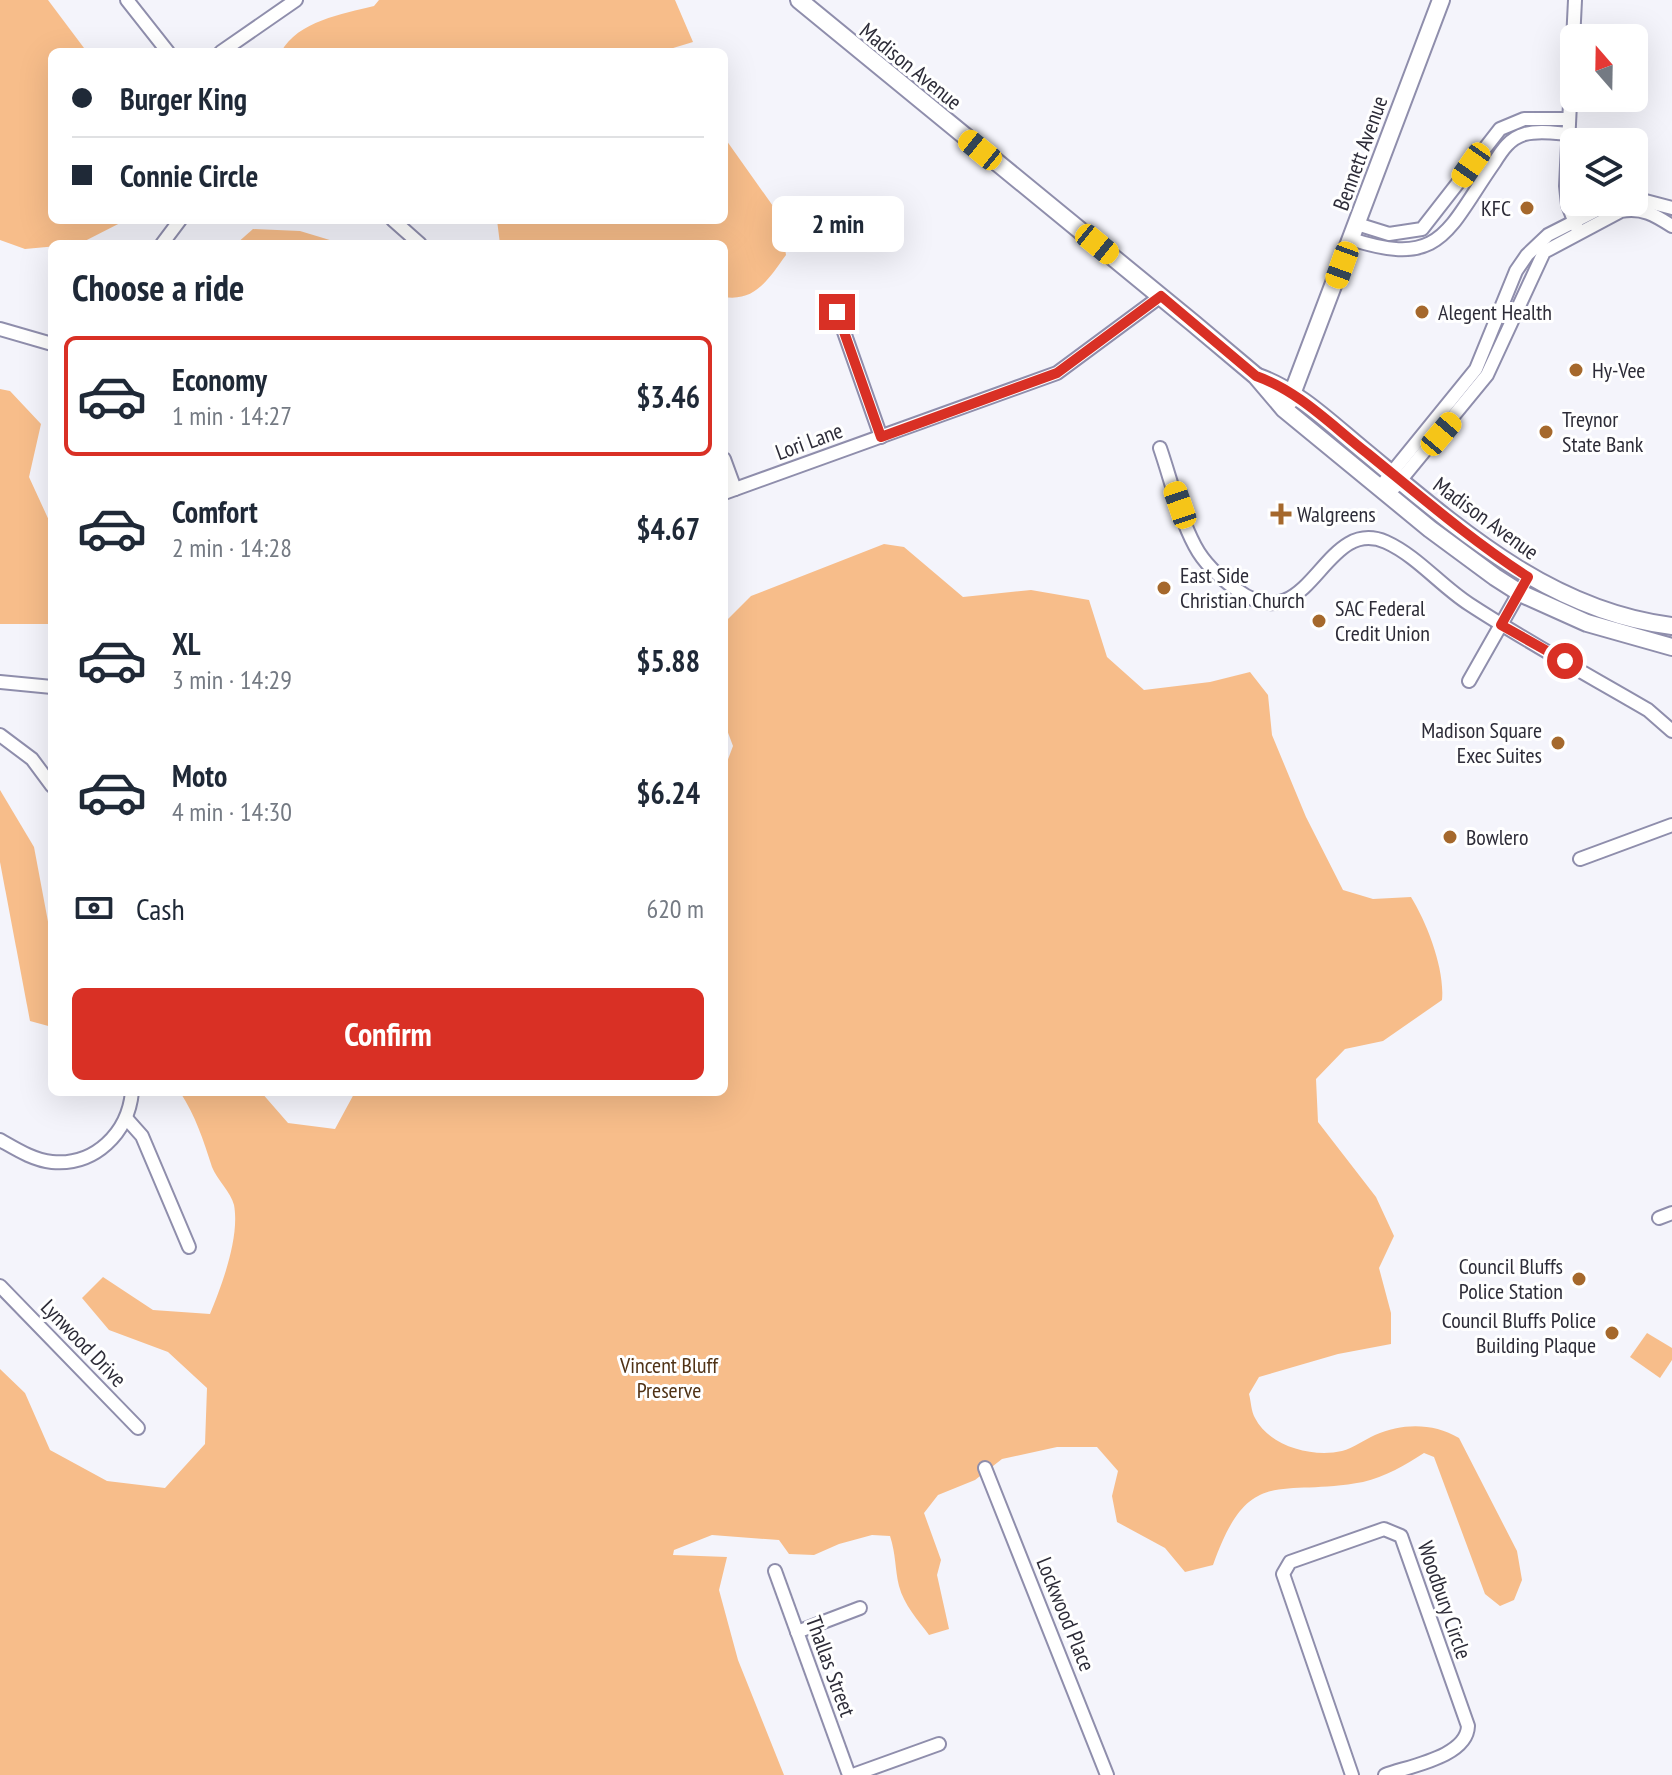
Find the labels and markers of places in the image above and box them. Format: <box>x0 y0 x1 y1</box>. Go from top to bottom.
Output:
place label: KFC <box>1481 194 1511 222</box>
marker: KFC <box>1518 199 1536 217</box>
place label: Alegent Health <box>1438 298 1552 326</box>
marker: Alegent Health <box>1413 303 1431 321</box>
place label: Hy-Vee <box>1592 356 1645 384</box>
marker: Hy-Vee <box>1567 361 1585 379</box>
place label: Treynor State Bank <box>1562 405 1644 458</box>
marker: Treynor State Bank <box>1537 423 1555 441</box>
place label: Walgreens <box>1297 500 1376 528</box>
marker: Walgreens <box>1272 505 1290 523</box>
place label: East Side Christian Church <box>1180 561 1305 614</box>
marker: East Side Christian Church <box>1155 579 1173 597</box>
place label: SAC Federal Credit Union <box>1335 594 1430 647</box>
marker: SAC Federal Credit Union <box>1310 612 1328 630</box>
place label: Madison Square Exec Suites <box>1421 716 1542 769</box>
marker: Madison Square Exec Suites <box>1549 734 1567 752</box>
place label: Bowlero <box>1466 823 1528 851</box>
marker: Bowlero <box>1441 828 1459 846</box>
place label: Council Bluffs Police Station <box>1459 1252 1563 1305</box>
marker: Council Bluffs Police Station <box>1570 1270 1588 1288</box>
place label: Council Bluffs Police Building Plaque <box>1442 1306 1596 1359</box>
marker: Council Bluffs Police Building Plaque <box>1603 1324 1621 1342</box>

